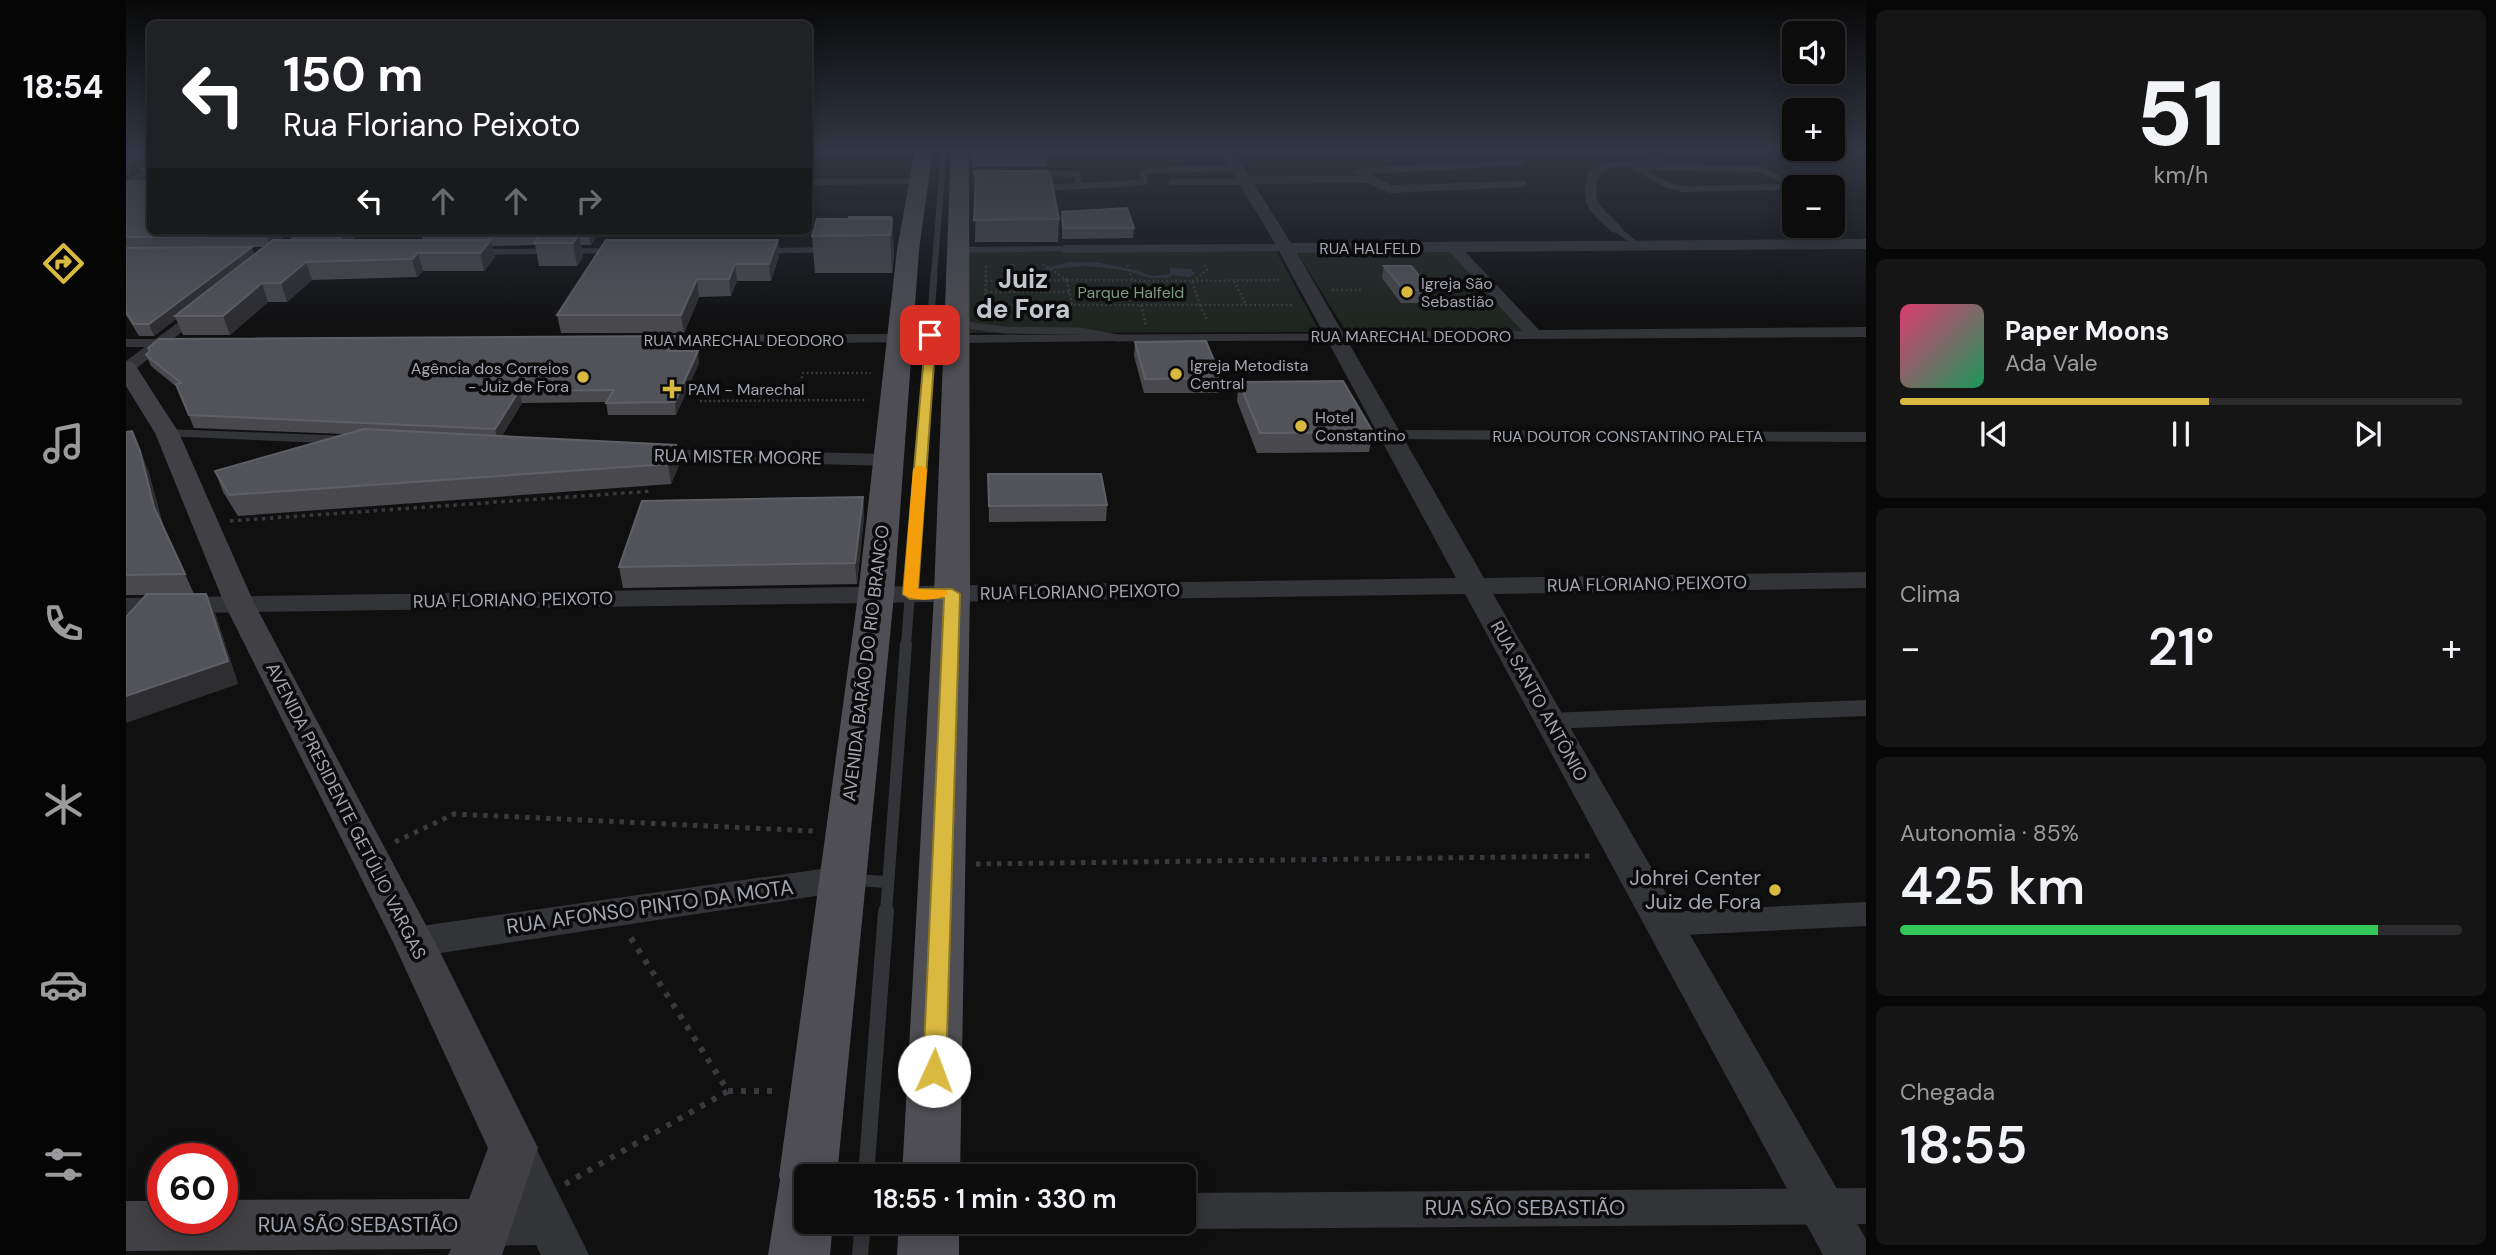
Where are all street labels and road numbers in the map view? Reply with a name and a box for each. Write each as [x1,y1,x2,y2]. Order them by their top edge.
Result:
street label: RUA HALFELD [1319,238,1421,259]
street label: RUA MARECHAL DEODORO [1311,326,1511,347]
street label: RUA MARECHAL DEODORO [644,330,844,351]
street label: RUA DOUTOR CONSTANTINO PALETA [1493,426,1764,447]
street label: RUA MISTER MOORE [654,444,822,470]
street label: AVENIDA BARÃO DO RIO BRANCO [837,523,895,802]
street label: RUA FLORIANO PEIXOTO [1547,570,1747,598]
street label: RUA FLORIANO PEIXOTO [980,578,1180,606]
street label: RUA FLORIANO PEIXOTO [413,586,613,614]
street label: RUA SANTO ANTÔNIO [1485,616,1593,786]
street label: AVENIDA PRESIDENTE GETÚLIO VARGAS [260,658,432,964]
street label: RUA AFONSO PINTO DA MOTA [505,873,795,941]
street label: RUA SÃO SEBASTIÃO [1425,1194,1625,1222]
street label: RUA SÃO SEBASTIÃO [258,1211,458,1239]

